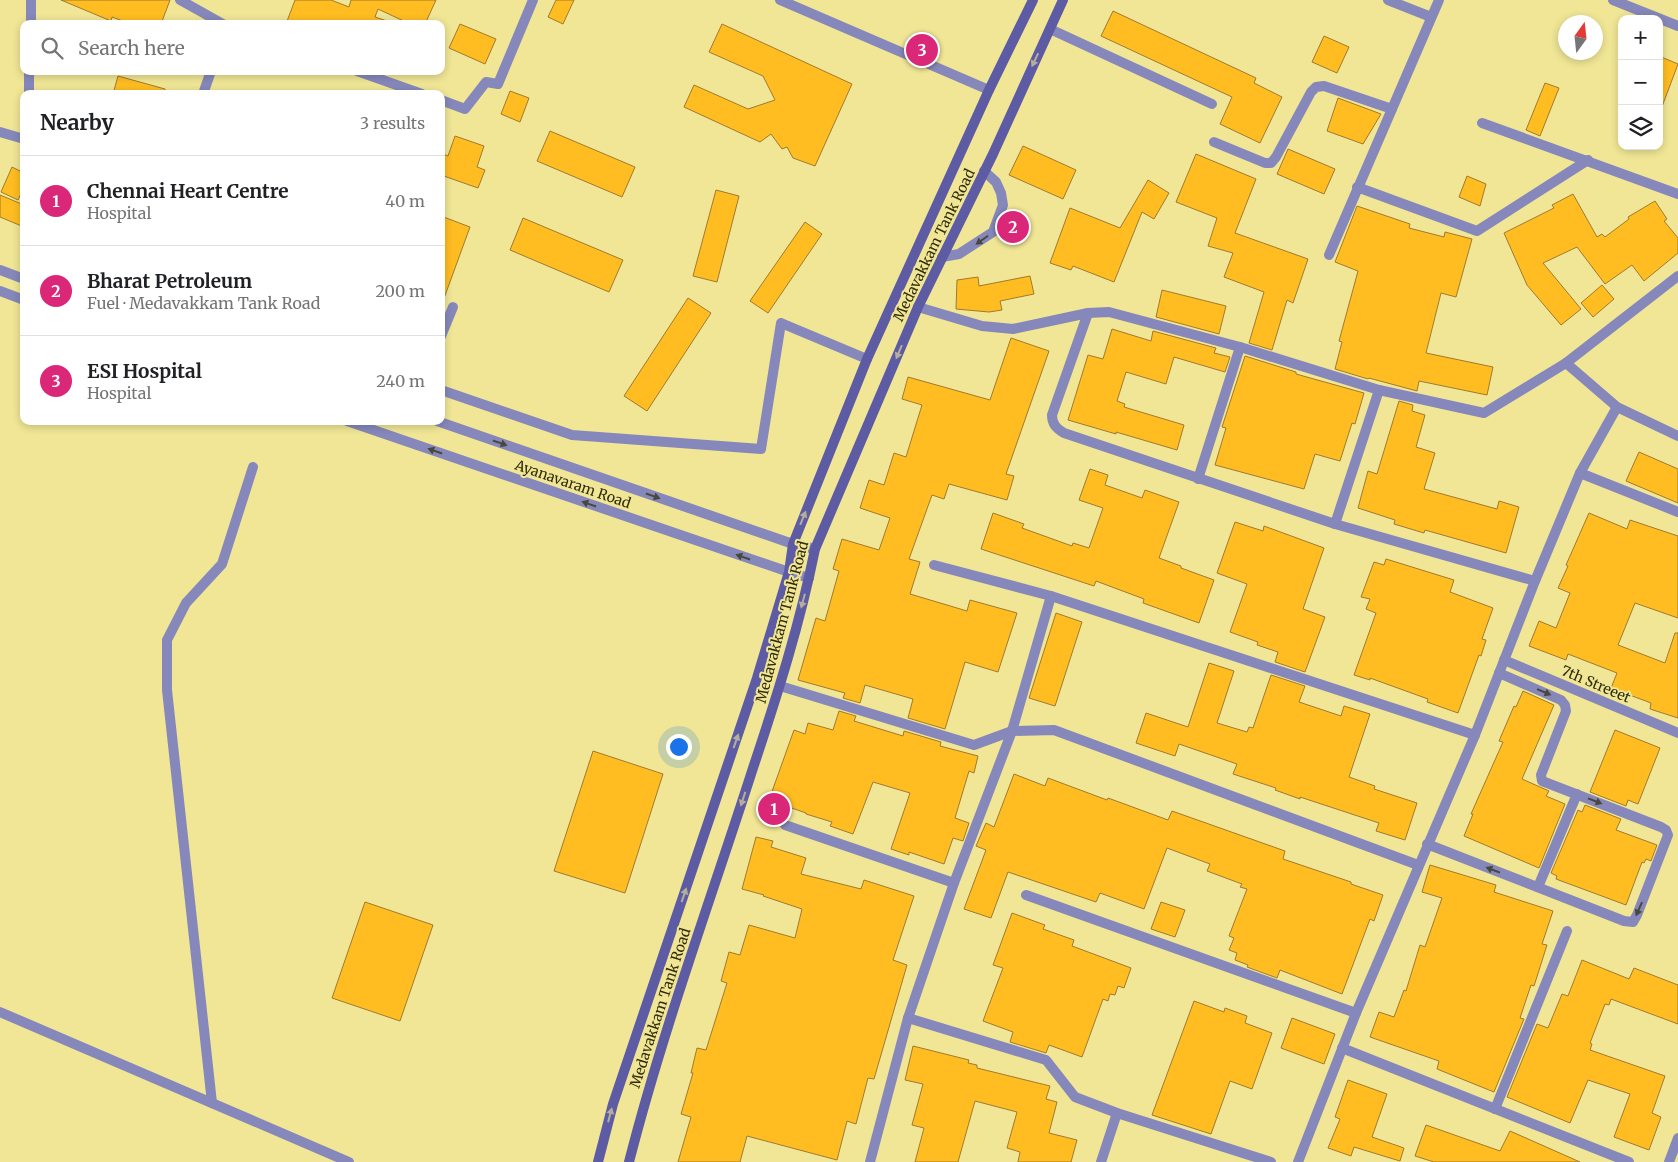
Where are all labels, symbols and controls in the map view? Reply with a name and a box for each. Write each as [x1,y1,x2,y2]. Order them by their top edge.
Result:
north arrow [1558,15,1603,60]
map controls [1618,15,1663,150]
button: + [1618,15,1663,60]
search box [20,20,445,75]
pin: 3 [906,31,938,69]
icon: search [38,34,66,62]
text: Search here [78,36,185,60]
one-way arrow [1031,53,1039,67]
button: − [1618,60,1663,105]
button: layers [1618,105,1663,150]
text: Nearby [40,109,114,136]
text: 3 results [360,113,425,133]
street label: Medavakkam Tank Road [889,165,979,324]
text: Chennai Heart Centre [87,179,289,203]
text: 1 [52,191,60,211]
text: 40 m [385,191,425,211]
text: Hospital [87,203,151,223]
pin: 2 [997,208,1029,246]
one-way arrow [975,235,988,245]
text: Bharat Petroleum [87,269,252,293]
text: 2 [51,281,61,301]
text: 200 m [375,281,425,301]
text: Fuel · Medavakkam Tank Road [87,293,320,313]
one-way arrow [894,345,902,359]
text: ESI Hospital [87,359,202,383]
text: 3 [51,371,61,391]
text: 240 m [376,371,425,391]
text: Hospital [87,383,151,403]
one-way arrow [492,440,507,447]
one-way arrow [428,447,443,455]
street label: Ayanavaram Road [512,455,634,512]
one-way arrow [646,493,661,500]
one-way arrow [582,500,597,507]
one-way arrow [800,511,808,526]
street label: Medavakkam Tank Road [752,538,812,705]
one-way arrow [735,552,750,560]
one-way arrow [799,593,807,608]
street label: 7th Streeet [1559,661,1634,707]
one-way arrow [1537,689,1551,697]
one-way arrow [733,733,740,748]
your location [666,734,692,760]
pin: 1 [758,790,790,828]
one-way arrow [739,791,747,806]
one-way arrow [1588,797,1603,805]
one-way arrow [1485,866,1500,873]
one-way arrow [681,887,688,902]
one-way arrow [1634,902,1642,916]
street label: Medavakkam Tank Road [626,925,695,1090]
one-way arrow [607,1107,615,1122]

